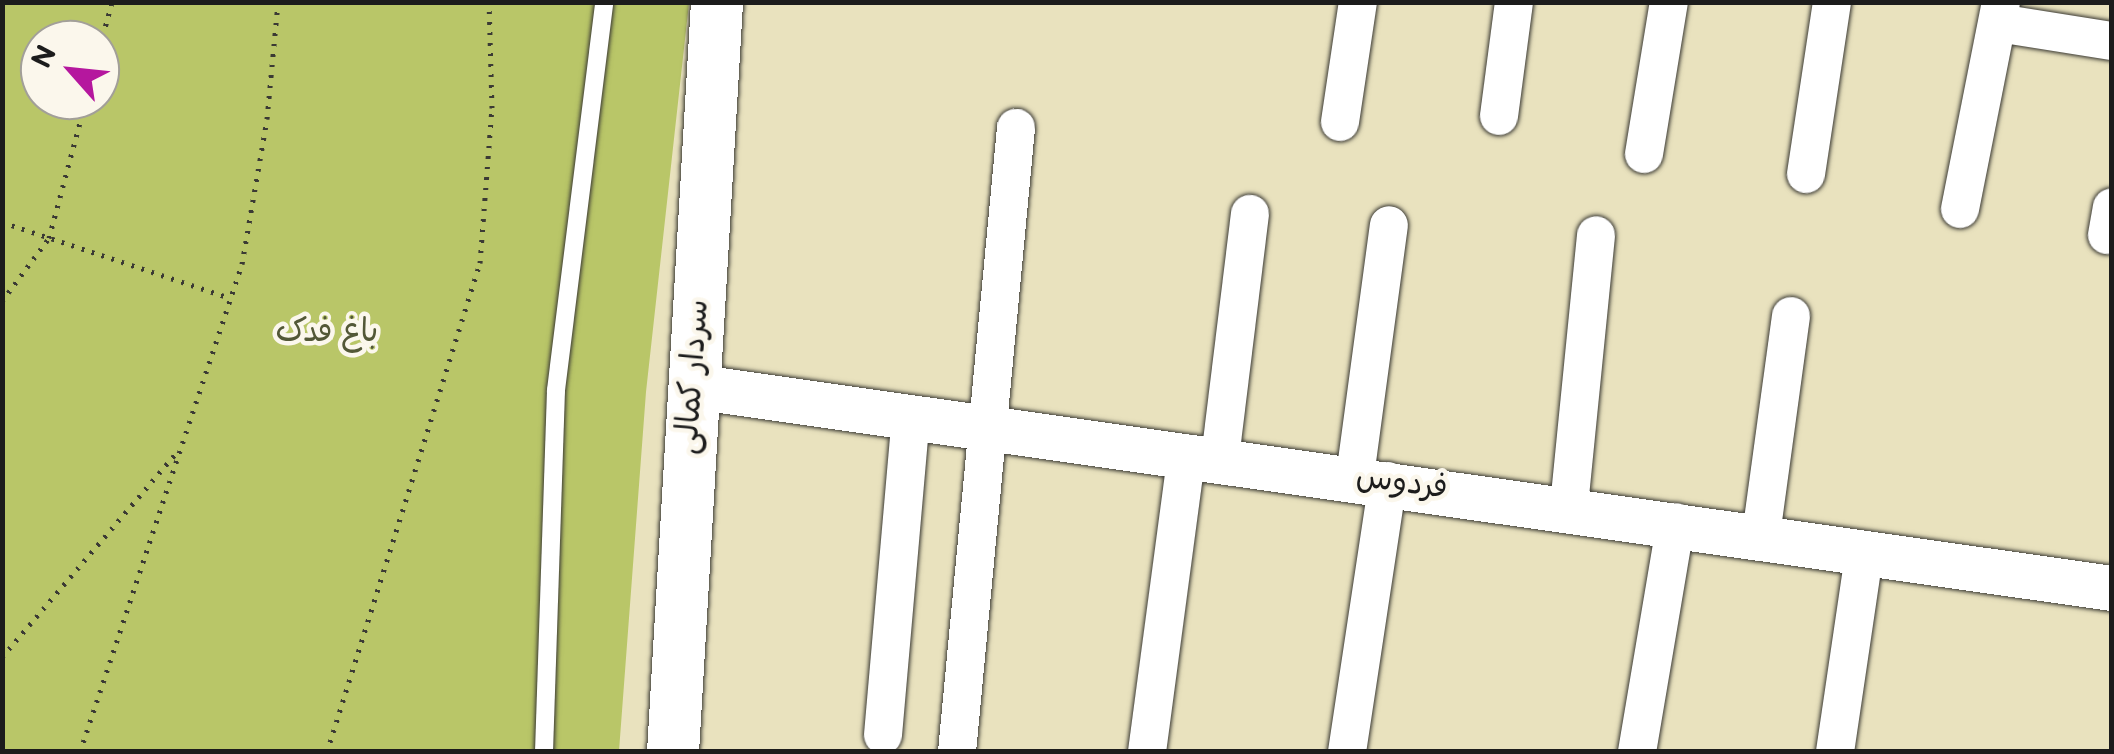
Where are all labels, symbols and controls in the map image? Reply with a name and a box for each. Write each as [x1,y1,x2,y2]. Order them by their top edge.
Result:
north arrow [20,20,120,120]
text: N [25,40,64,74]
street label: سردار کمالی [668,298,718,456]
park label: باغ فدک [276,313,378,351]
street label: فردوس [1354,458,1450,508]

